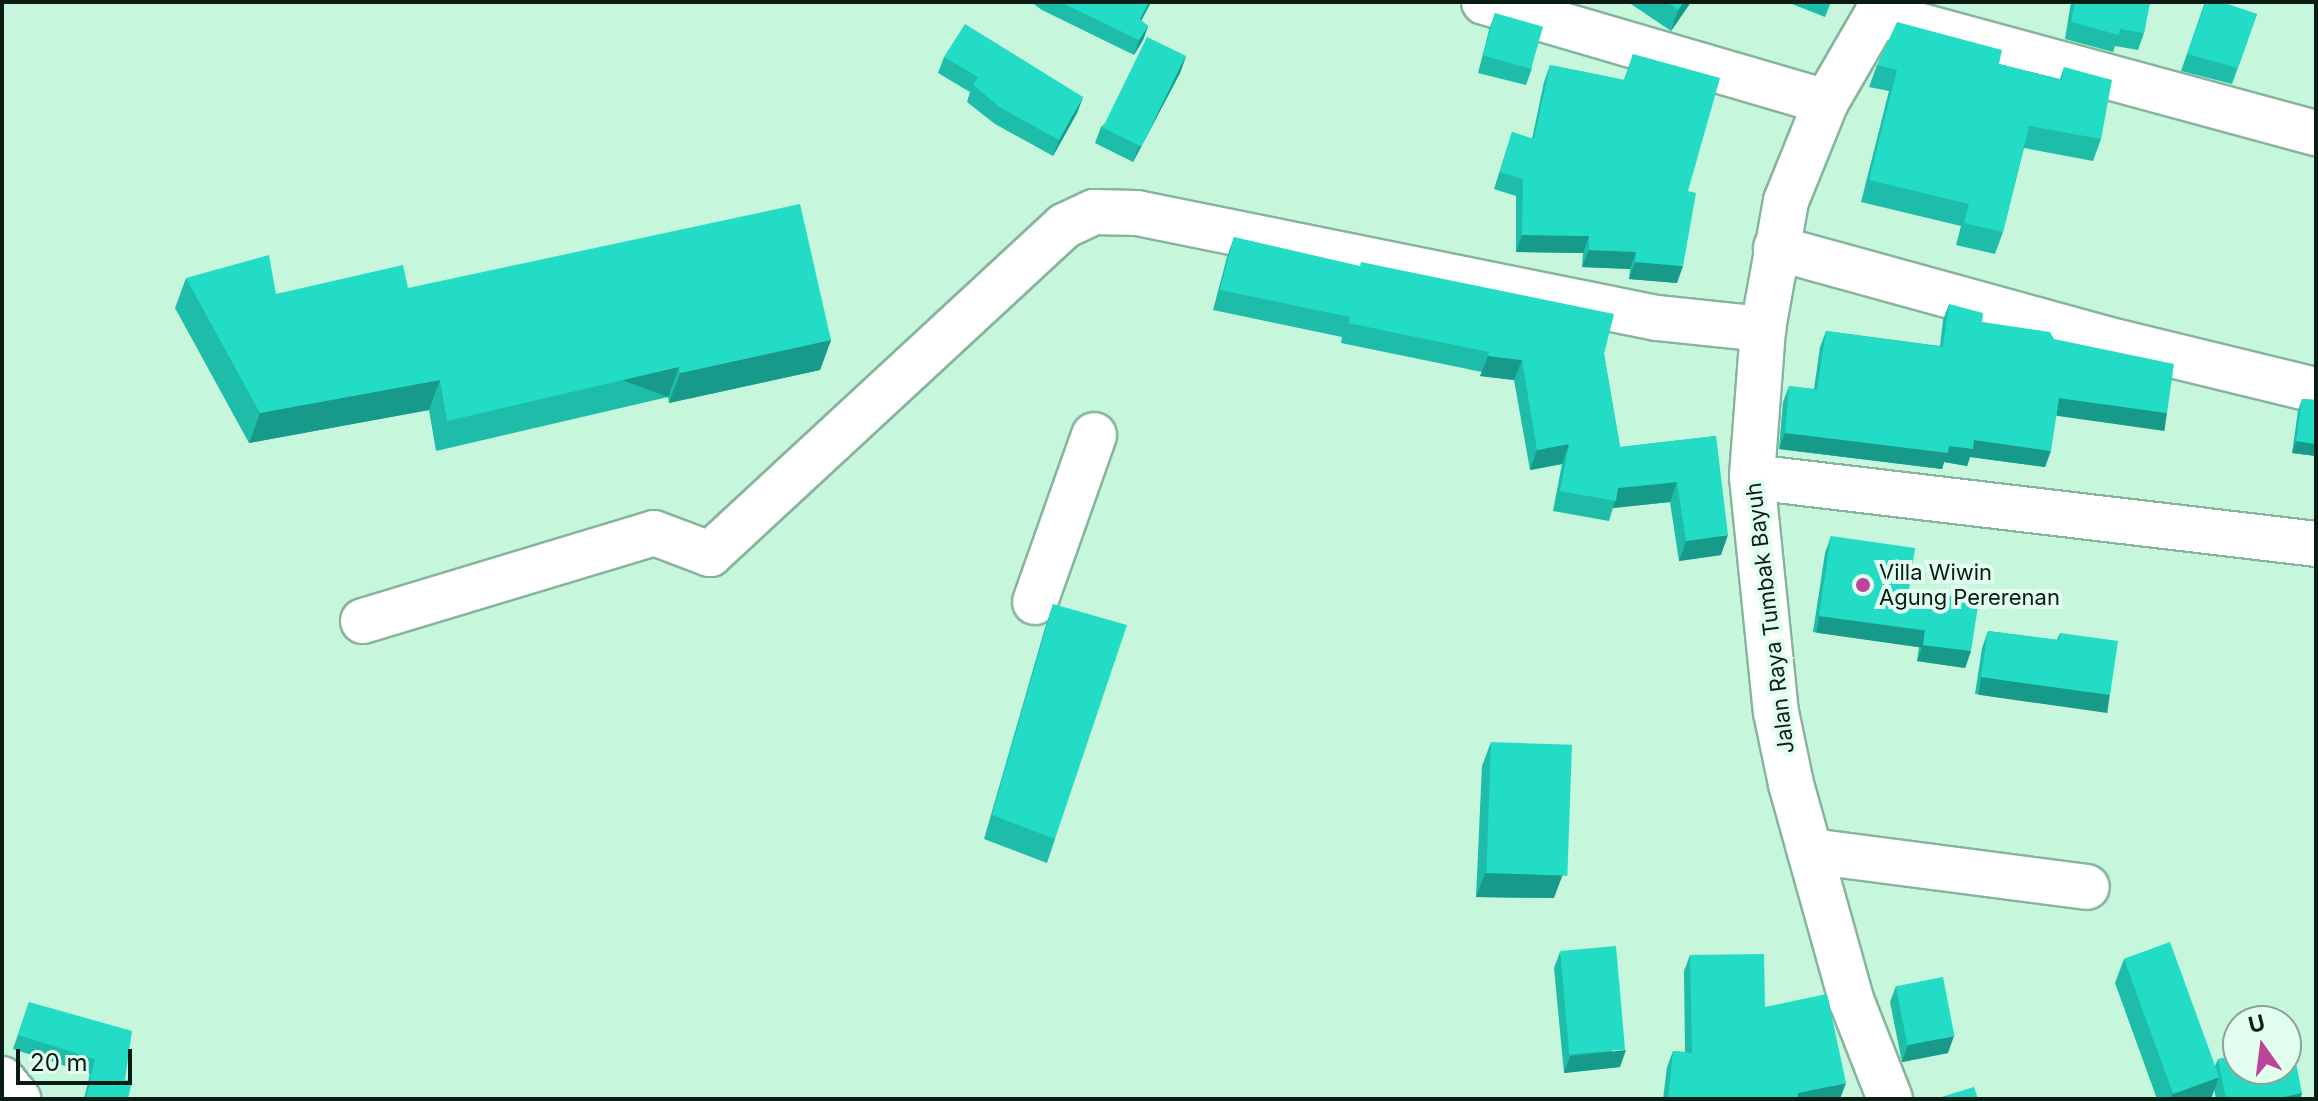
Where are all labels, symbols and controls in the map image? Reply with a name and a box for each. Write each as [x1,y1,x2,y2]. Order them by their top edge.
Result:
street label: Jalan Raya Tumbak Bayuh [1740,481,1800,755]
place label: Villa Wiwin Agung Pererenan [1879,559,2060,610]
marker: Villa Wiwin Agung Pererenan [1854,576,1872,594]
north arrow [2222,1005,2302,1085]
text: U [2246,1009,2268,1038]
scale bar [20,1033,136,1083]
text: 20 m [30,1048,88,1077]

